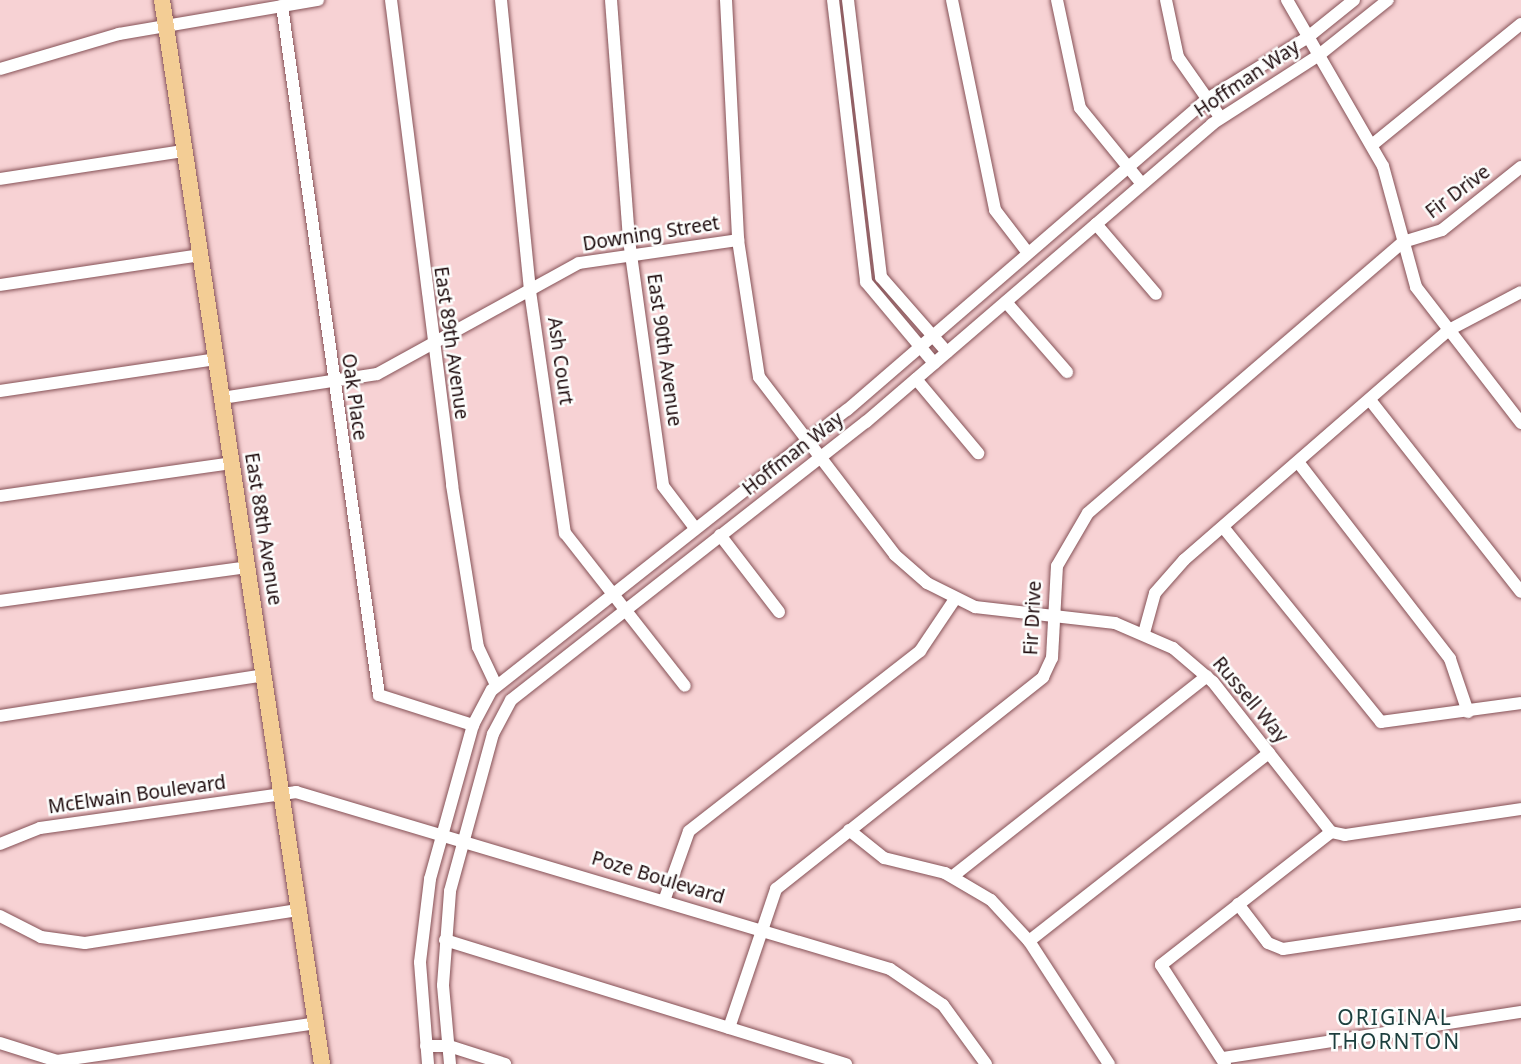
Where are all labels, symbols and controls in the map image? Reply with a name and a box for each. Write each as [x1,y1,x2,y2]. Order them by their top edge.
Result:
street label: Hoffman Way [1190,36,1304,122]
street label: Fir Drive [1421,160,1495,224]
street label: Downing Street [581,212,721,256]
street label: East 89th Avenue [429,265,473,421]
street label: East 90th Avenue [642,272,686,428]
street label: Ash Court [543,316,577,406]
street label: Oak Place [337,352,371,442]
street label: Hoffman Way [738,408,848,500]
street label: East 88th Avenue [240,451,286,607]
street label: Fir Drive [1020,580,1046,656]
street label: Russell Way [1208,653,1292,747]
street label: McElwain Boulevard [47,771,227,819]
street label: Poze Boulevard [589,847,727,909]
district label: ORIGINAL THORNTON [1330,1004,1460,1054]

